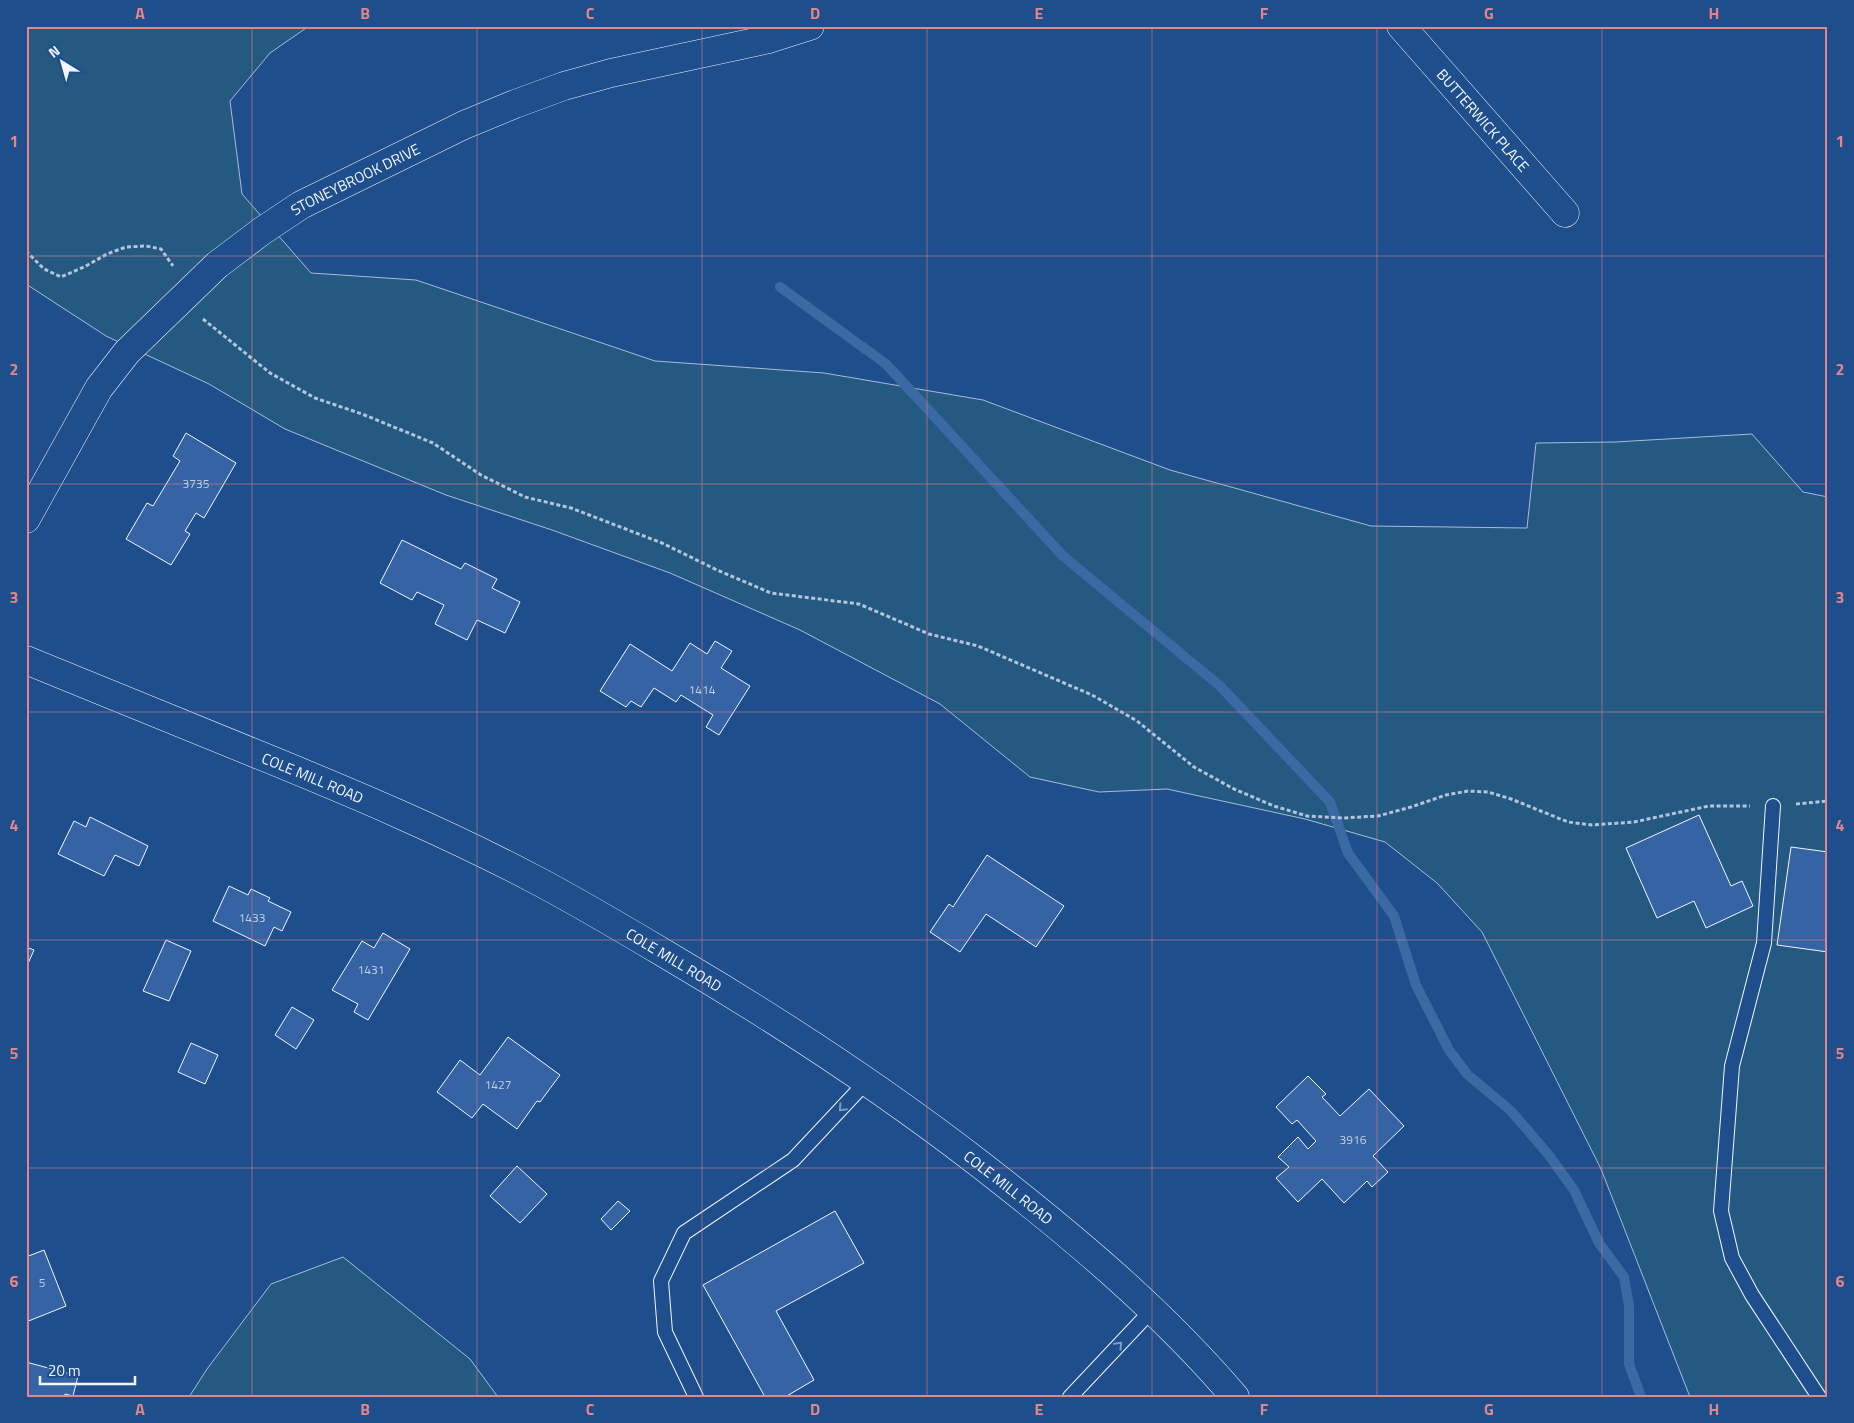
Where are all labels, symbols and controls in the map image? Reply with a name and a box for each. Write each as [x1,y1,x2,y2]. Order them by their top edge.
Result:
text: A [135,1,145,25]
text: B [360,1,370,25]
text: C [586,1,595,25]
text: D [810,1,820,25]
text: E [1035,1,1044,25]
text: F [1260,1,1269,25]
text: G [1484,1,1494,25]
text: H [1709,1,1719,25]
north arrow [38,38,88,88]
text: N [44,40,64,63]
street label: BUTTERWICK PLACE [1432,63,1535,177]
text: 1 [10,129,18,153]
text: 1 [1836,129,1844,153]
street label: STONEYBROOK DRIVE [285,137,424,221]
text: 2 [10,357,18,381]
text: 2 [1836,357,1844,381]
house number: 3735 [183,474,210,493]
text: 3 [10,585,18,609]
text: 3 [1836,585,1844,609]
house number: 1414 [689,680,716,699]
street label: COLE MILL ROAD [259,746,367,809]
text: 4 [10,813,19,837]
text: 4 [1836,813,1845,837]
house number: 1433 [239,908,265,927]
street label: COLE MILL ROAD [622,922,727,997]
house number: 1431 [358,960,384,979]
text: 5 [10,1041,19,1065]
text: 5 [1836,1041,1845,1065]
house number: 1427 [485,1075,511,1094]
one-way arrow [839,1102,848,1111]
house number: 3916 [1340,1130,1367,1149]
street label: COLE MILL ROAD [959,1144,1058,1230]
text: 6 [10,1269,19,1293]
text: 6 [1836,1269,1845,1293]
house number: 5 [39,1273,46,1292]
one-way arrow [1113,1342,1122,1351]
scale bar [40,1353,135,1385]
text: 20 m [48,1359,81,1382]
text: A [135,1397,145,1421]
text: B [360,1397,370,1421]
text: C [586,1397,595,1421]
text: D [810,1397,820,1421]
text: E [1035,1397,1044,1421]
text: F [1260,1397,1269,1421]
text: G [1484,1397,1494,1421]
text: H [1709,1397,1719,1421]

